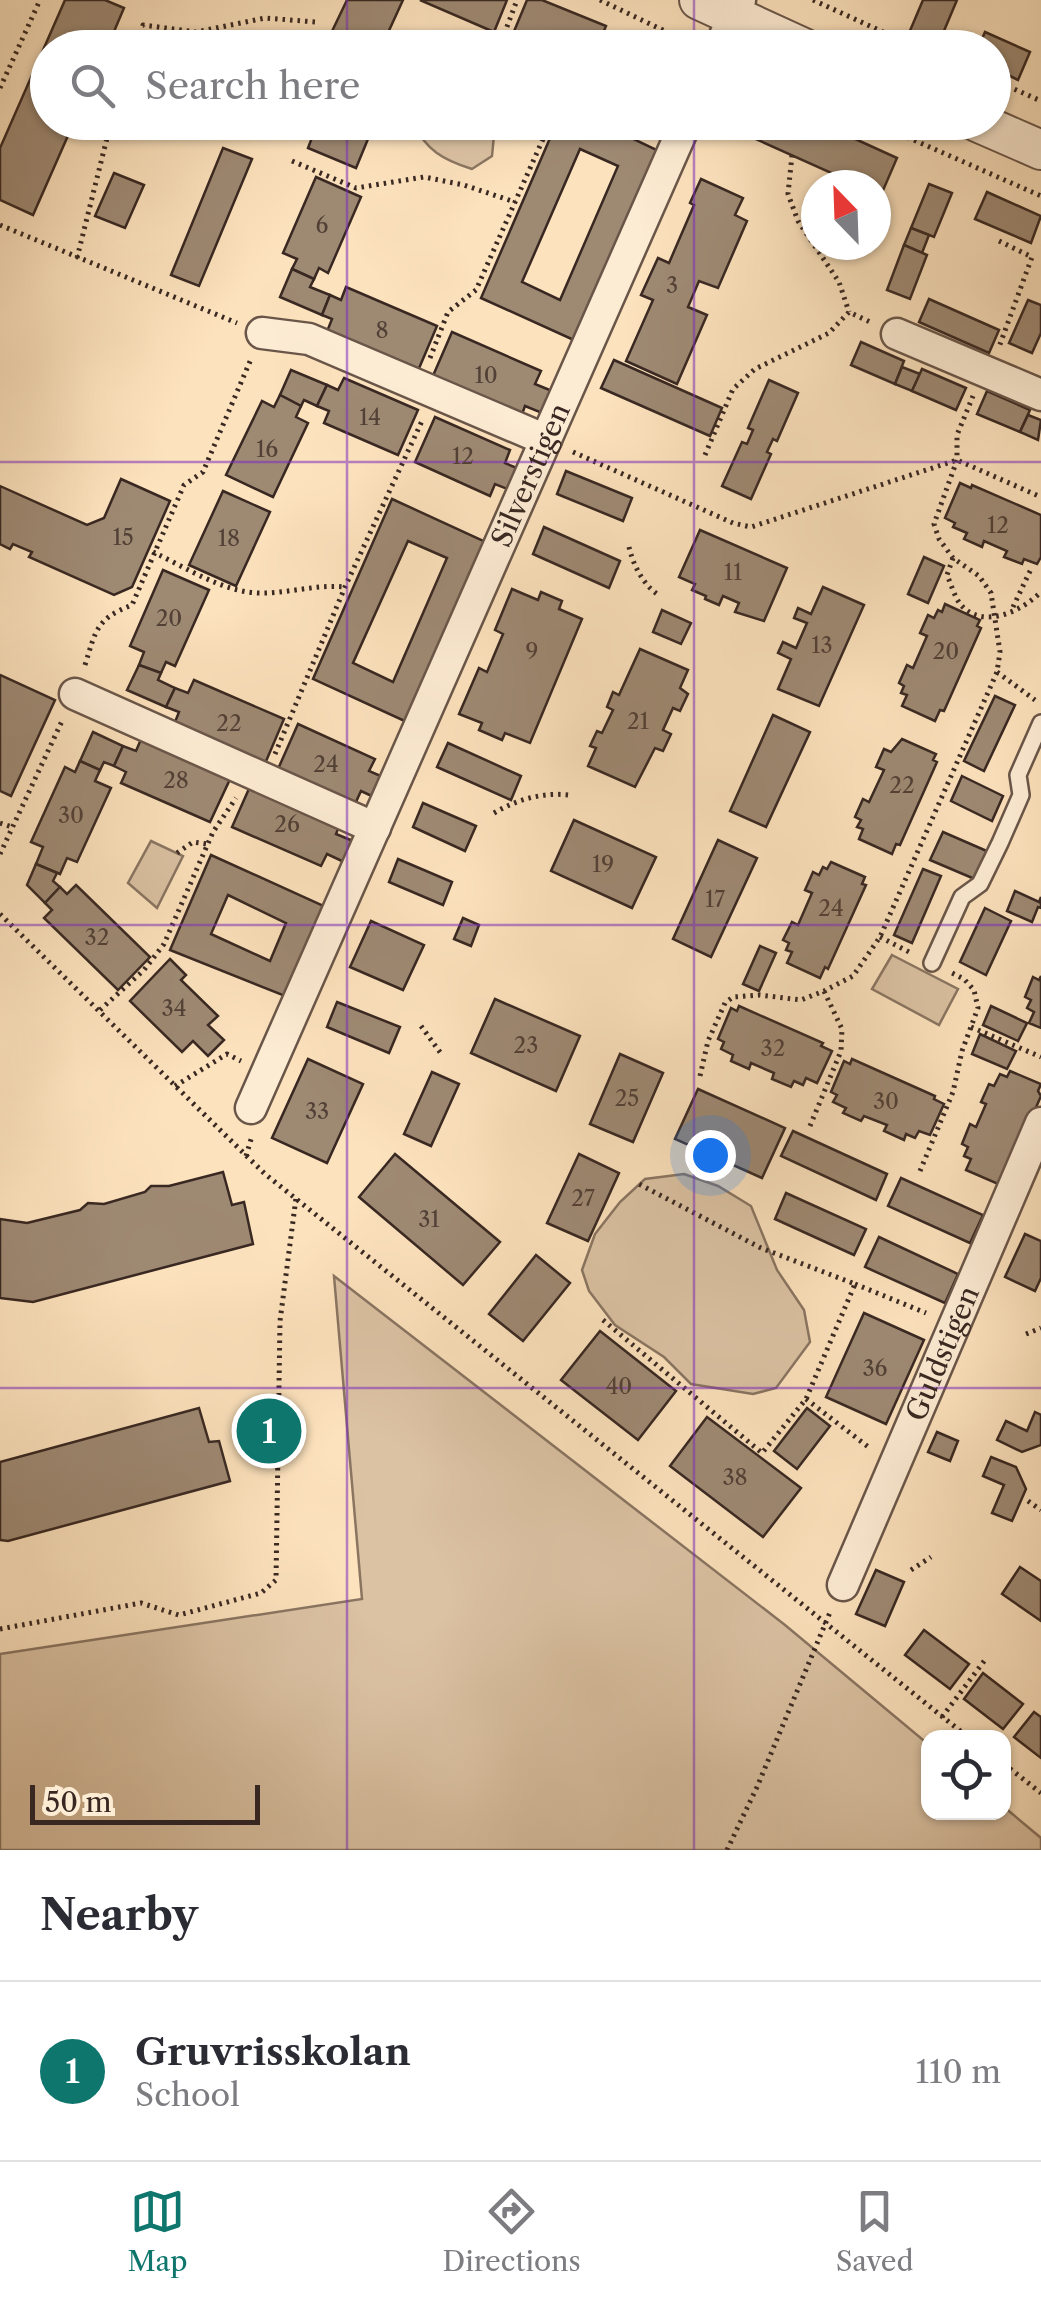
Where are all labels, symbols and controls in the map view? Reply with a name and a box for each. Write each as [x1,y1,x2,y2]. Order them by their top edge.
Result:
search box [30,30,1011,140]
icon: search [65,58,120,113]
text: Search here [145,62,360,109]
north arrow [801,170,891,260]
house number: 6 [316,212,329,239]
house number: 3 [666,272,678,299]
house number: 8 [375,317,389,344]
house number: 10 [474,362,498,389]
street label: Silverstigen [484,398,577,552]
house number: 14 [359,404,381,431]
house number: 16 [256,436,278,463]
house number: 12 [452,443,474,470]
house number: 12 [987,512,1009,539]
house number: 15 [112,524,134,551]
house number: 18 [218,525,240,552]
house number: 11 [724,559,742,586]
house number: 20 [156,605,182,632]
house number: 13 [811,632,833,659]
house number: 9 [526,638,538,665]
house number: 20 [933,638,959,665]
house number: 21 [627,708,649,735]
house number: 22 [216,710,242,737]
house number: 24 [313,751,339,778]
house number: 28 [163,767,189,794]
house number: 22 [889,772,915,799]
house number: 30 [58,802,84,829]
house number: 26 [274,811,300,838]
house number: 19 [592,851,614,878]
house number: 17 [705,886,725,913]
house number: 24 [818,895,844,922]
house number: 32 [85,924,109,951]
house number: 34 [162,995,186,1022]
house number: 23 [514,1032,538,1059]
house number: 32 [761,1035,785,1062]
house number: 25 [615,1085,639,1112]
house number: 30 [873,1088,899,1115]
house number: 33 [305,1098,329,1125]
your location [685,1130,736,1181]
house number: 27 [571,1185,595,1212]
house number: 31 [418,1206,440,1233]
street label: Guldstigen [898,1281,986,1426]
house number: 36 [863,1355,888,1382]
house number: 40 [606,1373,632,1400]
pin: 1 [236,1394,302,1468]
house number: 38 [722,1464,748,1491]
map controls [921,1730,1011,1820]
button: locate [921,1730,1011,1820]
scale bar [30,1780,260,1824]
text: 50 m [45,1785,112,1819]
text: Nearby [40,1889,198,1941]
text: Gruvrisskolan [135,2028,411,2075]
text: 1 [65,2052,80,2091]
text: 110 m [915,2052,1001,2091]
text: School [135,2075,240,2114]
tab: Map [127,2184,188,2278]
tab: Directions [442,2184,581,2278]
tab: Saved [836,2184,914,2278]

